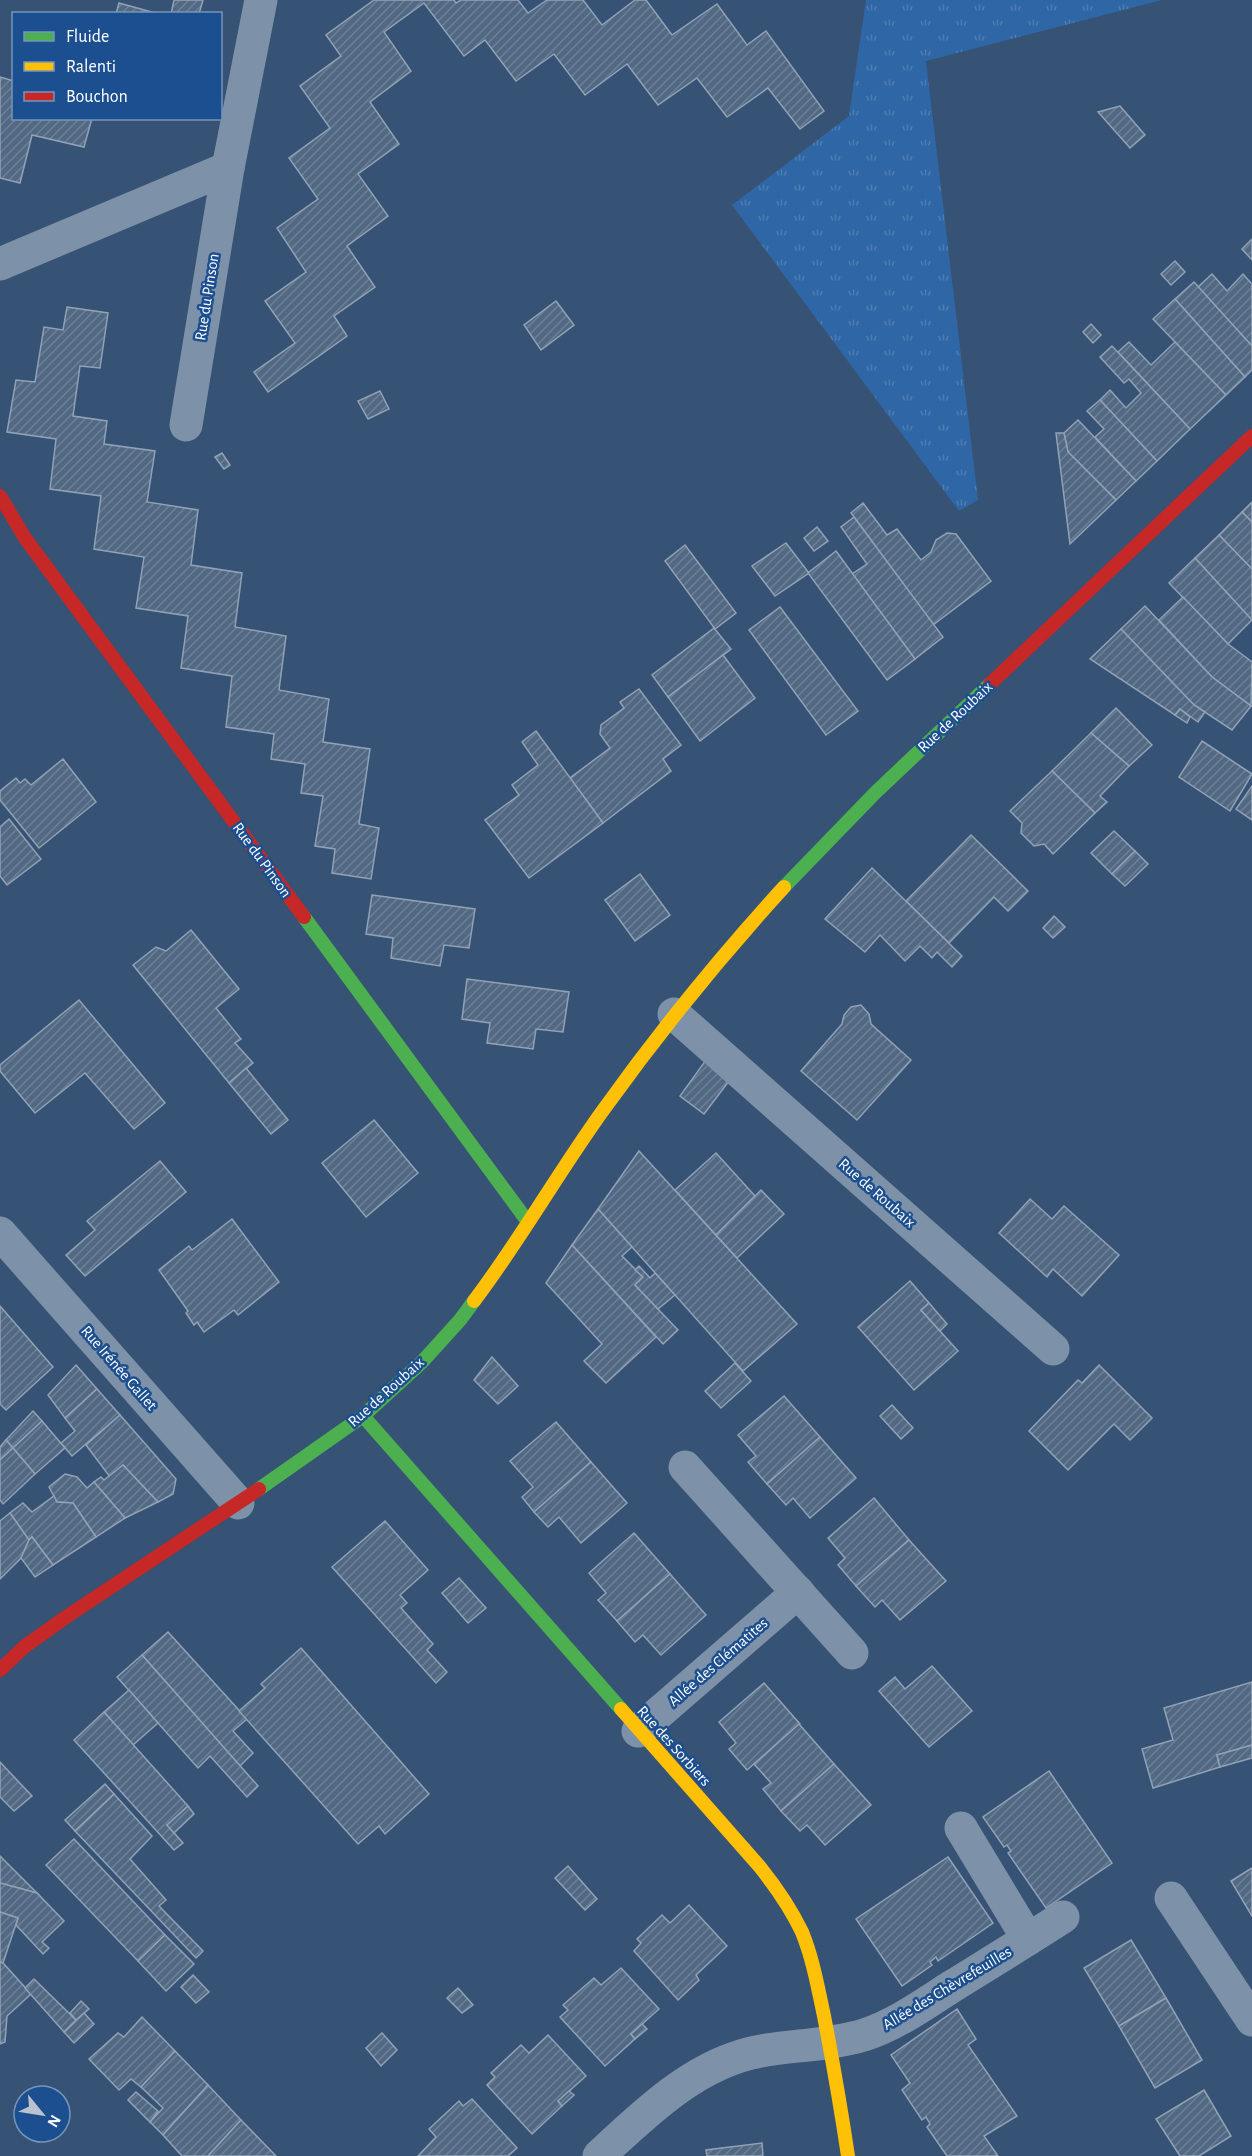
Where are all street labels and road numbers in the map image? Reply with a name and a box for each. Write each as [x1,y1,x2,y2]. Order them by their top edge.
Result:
street label: Rue du Pinson [192,252,222,342]
street label: Rue de Roubaix [915,678,996,756]
street label: Rue du Pinson [230,820,294,900]
street label: Rue de Roubaix [836,1156,918,1230]
street label: Rue Irénée Gallet [78,1323,160,1413]
street label: Rue de Roubaix [345,1354,427,1430]
street label: Allée des Clématites [665,1615,771,1709]
street label: Rue des Sorbiers [634,1703,714,1789]
street label: Allée des Chèvrefeuilles [880,1943,1014,2033]

